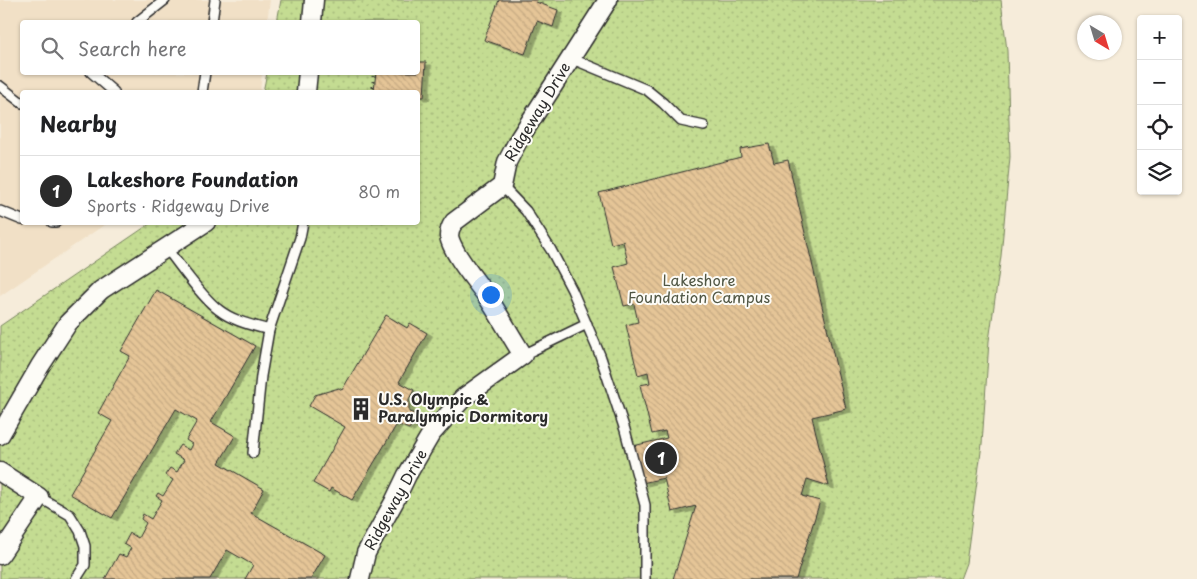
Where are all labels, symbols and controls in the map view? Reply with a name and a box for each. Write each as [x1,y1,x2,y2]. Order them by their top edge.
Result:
north arrow [1077,15,1122,60]
map controls [1137,15,1182,195]
button: + [1137,15,1182,60]
search box [20,20,420,75]
icon: search [38,34,66,62]
text: Search here [78,34,187,62]
street label: Ridgeway Drive [498,57,576,165]
button: − [1137,60,1182,105]
button: locate [1137,105,1182,150]
text: Nearby [40,107,117,139]
button: layers [1137,150,1182,195]
text: Lakeshore Foundation [87,165,298,193]
text: 1 [52,179,60,203]
text: 80 m [358,179,400,203]
text: Sports · Ridgeway Drive [87,193,270,217]
park label: Lakeshore Foundation Campus [628,268,770,308]
your location [478,282,504,308]
place label: U.S. Olympic & Paralympic Dormitory [378,387,548,427]
building icon: U.S. Olympic & Paralympic Dormitory [348,396,374,422]
pin: 1 [645,439,677,477]
street label: Ridgeway Drive [357,445,432,554]

